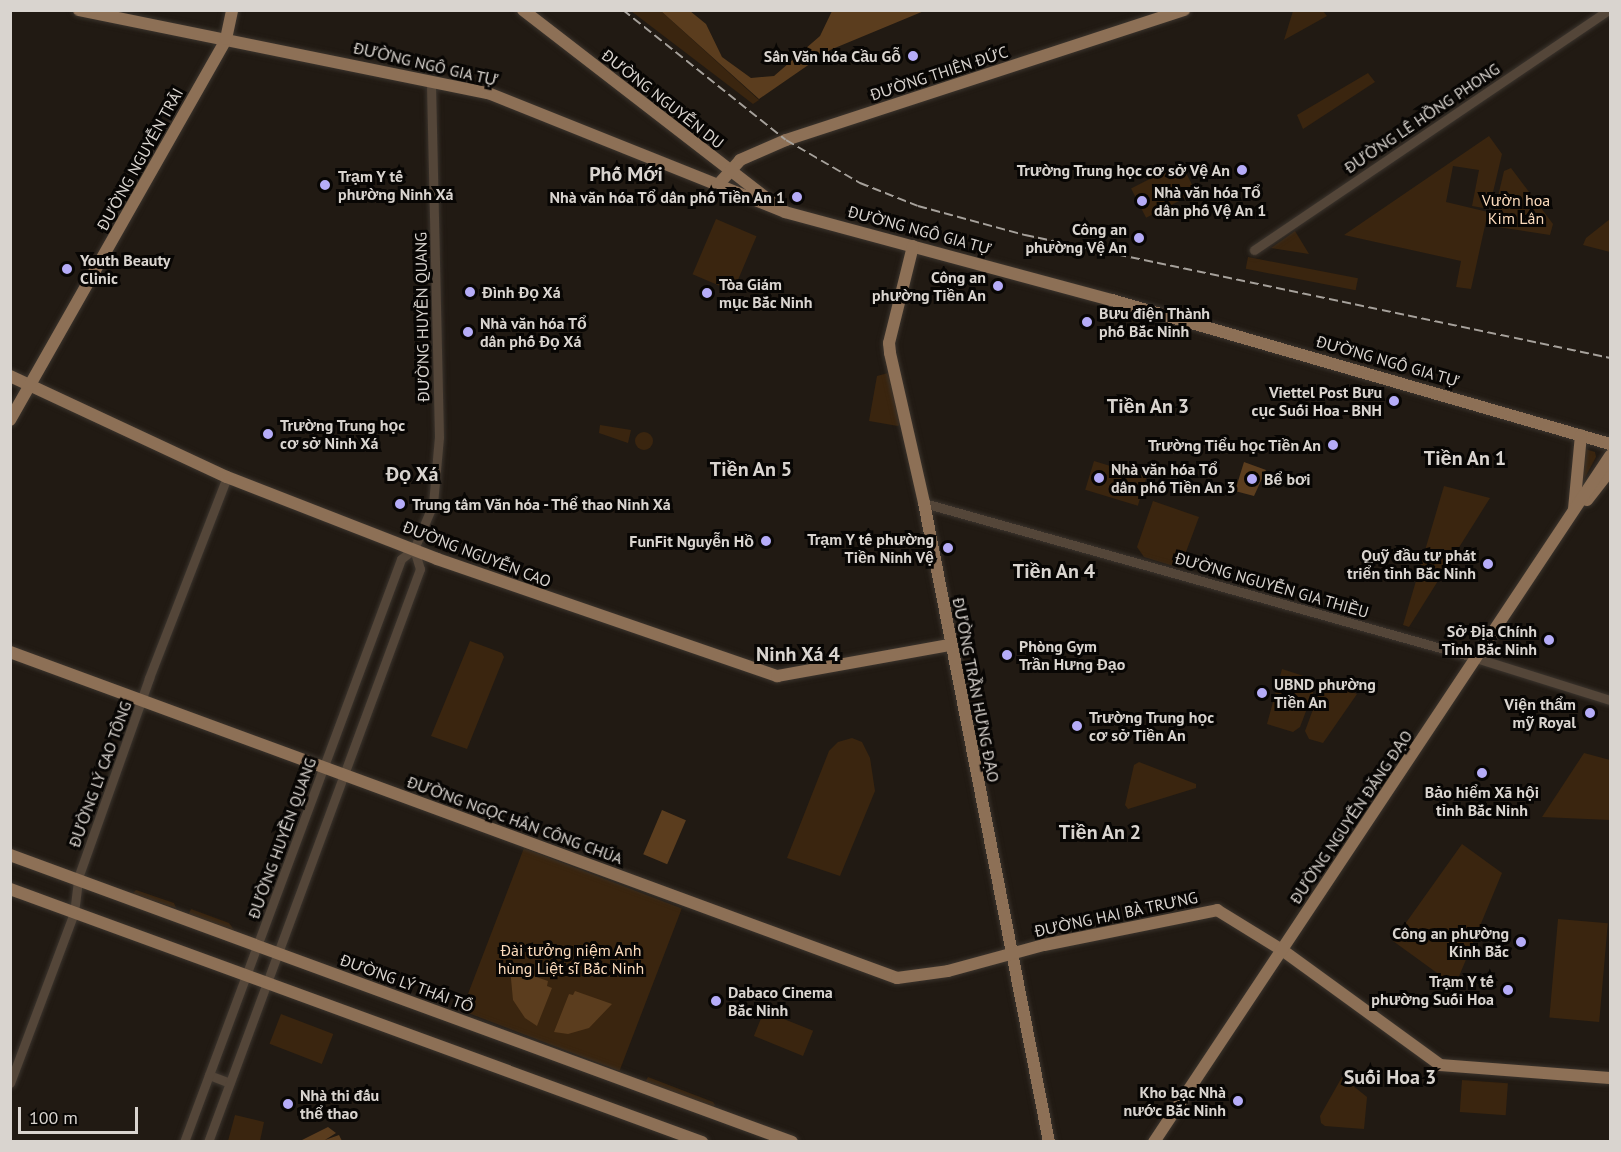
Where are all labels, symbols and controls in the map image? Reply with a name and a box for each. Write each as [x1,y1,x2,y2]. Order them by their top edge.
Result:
street label: ĐƯỜNG NGÔ GIA TỰ [354,39,498,89]
street label: ĐƯỜNG THIÊN ĐỨC [870,42,1008,104]
place label: Sân Văn hóa Cầu Gỗ [762,46,901,66]
street label: ĐƯỜNG NGUYỄN DU [600,47,726,151]
marker: Sân Văn hóa Cầu Gỗ [906,49,920,63]
street label: ĐƯỜNG LÊ HỒNG PHONG [1343,60,1501,176]
street label: ĐƯỜNG NGUYỄN TRÃI [94,86,186,232]
place label: Trường Trung học cơ sở Vệ An [1020,160,1230,180]
district label: Phố Mới [590,162,662,186]
marker: Trường Trung học cơ sở Vệ An [1235,163,1249,177]
place label: Trạm Y tế phường Ninh Xá [338,166,451,204]
marker: Trạm Y tế phường Ninh Xá [316,176,334,194]
place label: Nhà văn hóa Tổ dân phố Vệ An 1 [1154,182,1268,220]
place label: Nhà văn hóa Tổ dân phố Tiền An 1 [547,187,785,207]
marker: Nhà văn hóa Tổ dân phố Tiền An 1 [790,190,804,204]
park label: Vườn hoa Kim Lân [1483,190,1549,228]
marker: Nhà văn hóa Tổ dân phố Vệ An 1 [1135,194,1149,208]
street label: ĐƯỜNG NGÔ GIA TỰ [848,202,992,258]
place label: Công an phường Vệ An [1027,219,1127,257]
marker: Công an phường Vệ An [1132,231,1146,245]
street label: ĐƯỜNG HUYỀN QUANG [411,234,433,400]
place label: Youth Beauty Clinic [80,250,170,288]
marker: Youth Beauty Clinic [58,260,76,278]
place label: Công an phường Tiền An [873,267,986,305]
place label: Tòa Giám mục Bắc Ninh [719,274,814,312]
marker: Công an phường Tiền An [991,279,1005,293]
place label: Đình Đọ Xá [482,282,561,302]
marker: Đình Đọ Xá [463,285,477,299]
marker: Tòa Giám mục Bắc Ninh [700,286,714,300]
place label: Bưu điện Thành phố Bắc Ninh [1099,303,1210,341]
place label: Nhà văn hóa Tổ dân phố Đọ Xá [480,313,588,351]
marker: Bưu điện Thành phố Bắc Ninh [1080,315,1094,329]
marker: Nhà văn hóa Tổ dân phố Đọ Xá [461,325,475,339]
street label: ĐƯỜNG NGÔ GIA TỰ [1316,332,1460,390]
place label: Viettel Post Bưu cục Suối Hoa - BNH [1249,382,1382,420]
district label: Tiền An 3 [1106,394,1190,418]
marker: Viettel Post Bưu cục Suối Hoa - BNH [1387,394,1401,408]
place label: Trường Trung học cơ sở Ninh Xá [280,415,403,453]
marker: Trường Trung học cơ sở Ninh Xá [261,427,275,441]
place label: Trường Tiểu học Tiền An [1148,435,1321,455]
marker: Trường Tiểu học Tiền An [1326,438,1340,452]
district label: Tiền An 1 [1423,446,1507,470]
district label: Tiền An 5 [709,457,793,481]
place label: Nhà văn hóa Tổ dân phố Tiền An 3 [1111,459,1237,497]
district label: Đọ Xá [385,462,439,486]
place label: Bể bơi [1264,469,1310,489]
marker: Nhà văn hóa Tổ dân phố Tiền An 3 [1092,471,1106,485]
marker: Bể bơi [1245,472,1259,486]
place label: Trung tâm Văn hóa - Thể thao Ninh Xá [412,494,675,514]
marker: Trung tâm Văn hóa - Thể thao Ninh Xá [393,497,407,511]
street label: ĐƯỜNG NGUYỄN CAO [403,518,551,590]
place label: Trạm Y tế phường Tiền Ninh Vệ [809,529,934,567]
place label: FunFit Nguyễn Hồ [629,531,754,551]
marker: FunFit Nguyễn Hồ [759,534,773,548]
marker: Trạm Y tế phường Tiền Ninh Vệ [939,539,957,557]
place label: Quỹ đầu tư phát triển tỉnh Bắc Ninh [1346,545,1476,583]
street label: ĐƯỜNG NGUYỄN GIA THIỀU [1175,549,1369,621]
marker: Quỹ đầu tư phát triển tỉnh Bắc Ninh [1481,557,1495,571]
district label: Tiền An 4 [1012,559,1096,583]
street label: ĐƯỜNG TRẦN HƯNG ĐẠO [949,599,1003,781]
place label: Sở Địa Chính Tỉnh Bắc Ninh [1441,621,1537,659]
marker: Sở Địa Chính Tỉnh Bắc Ninh [1542,633,1556,647]
place label: Phòng Gym Trần Hưng Đạo [1019,636,1125,674]
district label: Ninh Xá 4 [756,642,840,666]
marker: Phòng Gym Trần Hưng Đạo [1000,648,1014,662]
place label: UBND phường Tiền An [1274,674,1373,712]
marker: UBND phường Tiền An [1255,686,1269,700]
place label: Viện thẩm mỹ Royal [1503,694,1576,732]
street label: ĐƯỜNG LÝ CAO TÔNG [65,700,135,848]
marker: Viện thẩm mỹ Royal [1581,704,1599,722]
place label: Trường Trung học cơ sở Tiền An [1089,707,1212,745]
marker: Trường Trung học cơ sở Tiền An [1070,719,1084,733]
street label: ĐƯỜNG NGUYỄN ĐĂNG ĐẠO [1287,729,1415,905]
street label: ĐƯỜNG HUYỀN QUANG [245,757,319,919]
marker: Bảo hiểm Xã hội tỉnh Bắc Ninh [1475,766,1489,780]
street label: ĐƯỜNG NGỌC HÂN CÔNG CHÚA [406,773,624,867]
place label: Bảo hiểm Xã hội tỉnh Bắc Ninh [1424,782,1540,820]
district label: Tiền An 2 [1058,820,1142,844]
street label: ĐƯỜNG HAI BÀ TRƯNG [1035,888,1197,940]
place label: Công an phường Kinh Bắc [1395,923,1509,961]
marker: Công an phường Kinh Bắc [1514,935,1528,949]
park label: Đài tưởng niệm Anh hùng Liệt sĩ Bắc Ninh [498,940,644,978]
street label: ĐƯỜNG LÝ THÁI TỔ [339,950,475,1016]
place label: Trạm Y tế phường Suối Hoa [1374,971,1494,1009]
marker: Trạm Y tế phường Suối Hoa [1499,981,1517,999]
place label: Dabaco Cinema Bắc Ninh [728,982,833,1020]
marker: Dabaco Cinema Bắc Ninh [709,994,723,1008]
district label: Suối Hoa 3 [1344,1065,1436,1089]
place label: Kho bạc Nhà nước Bắc Ninh [1125,1082,1226,1120]
place label: Nhà thi đấu thể thao [300,1085,379,1123]
marker: Kho bạc Nhà nước Bắc Ninh [1231,1094,1245,1108]
scale bar [21,1095,141,1133]
marker: Nhà thi đấu thể thao [281,1097,295,1111]
text: 100 m [29,1106,78,1129]

